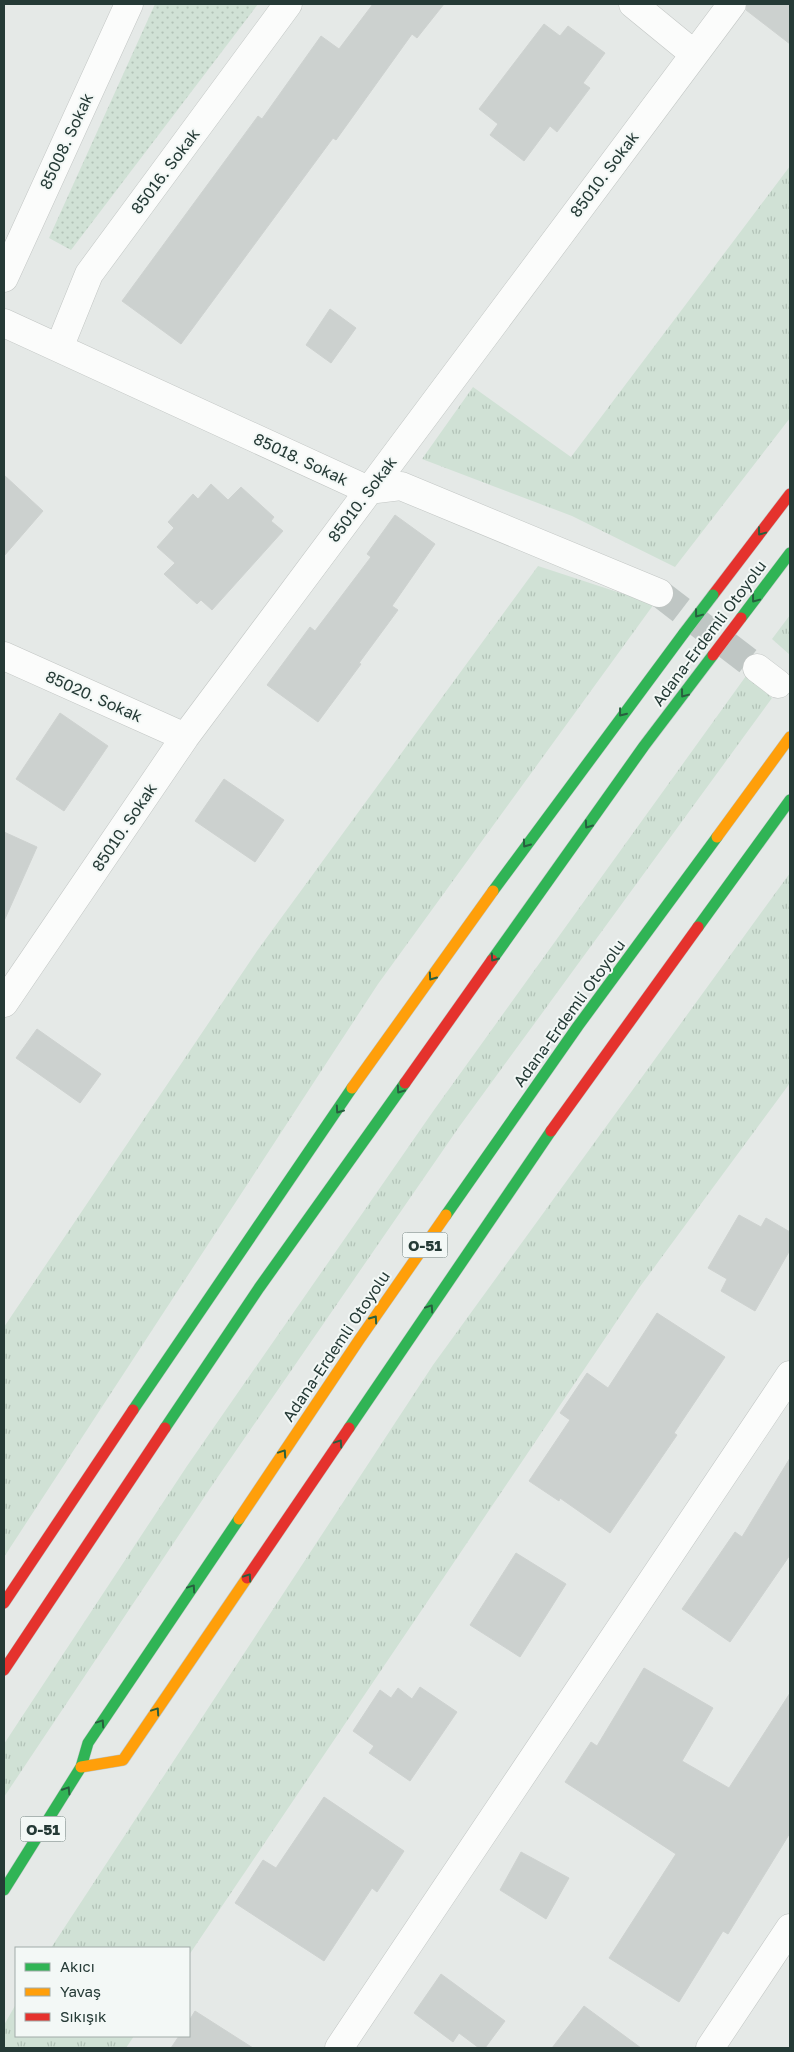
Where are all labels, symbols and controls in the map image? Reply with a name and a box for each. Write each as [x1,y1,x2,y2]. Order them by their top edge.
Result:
street label: 85008. Sokak [35,90,97,192]
street label: 85016. Sokak [126,124,204,218]
street label: 85010. Sokak [565,127,643,221]
street label: 85018. Sokak [251,428,351,490]
street label: 85010. Sokak [323,452,401,546]
one-way arrow [758,526,766,535]
street label: Adana-Erdemli Otoyolu [648,556,770,710]
one-way arrow [752,593,761,603]
one-way arrow [696,608,704,617]
street label: 85020. Sokak [43,666,145,726]
one-way arrow [681,688,689,697]
one-way arrow [620,707,628,716]
street label: 85010. Sokak [87,779,161,875]
one-way arrow [585,819,594,829]
one-way arrow [523,838,532,848]
street label: Adana-Erdemli Otoyolu [509,935,629,1091]
one-way arrow [491,952,500,962]
one-way arrow [429,971,438,981]
one-way arrow [397,1084,406,1094]
one-way arrow [336,1104,345,1113]
road number: O-51 [402,1232,448,1258]
street label: Adana-Erdemli Otoyolu [278,1267,394,1425]
one-way arrow [424,1305,434,1314]
one-way arrow [368,1315,377,1325]
one-way arrow [333,1439,342,1448]
one-way arrow [276,1450,286,1459]
one-way arrow [242,1573,251,1583]
one-way arrow [186,1584,195,1594]
one-way arrow [150,1708,159,1717]
one-way arrow [95,1719,104,1729]
one-way arrow [60,1786,70,1795]
road number: O-51 [20,1816,66,1842]
legend [15,1947,190,2037]
text: Akıcı [60,1957,95,1975]
text: Yavaş [60,1982,101,2000]
text: Sıkışık [60,2007,107,2025]

